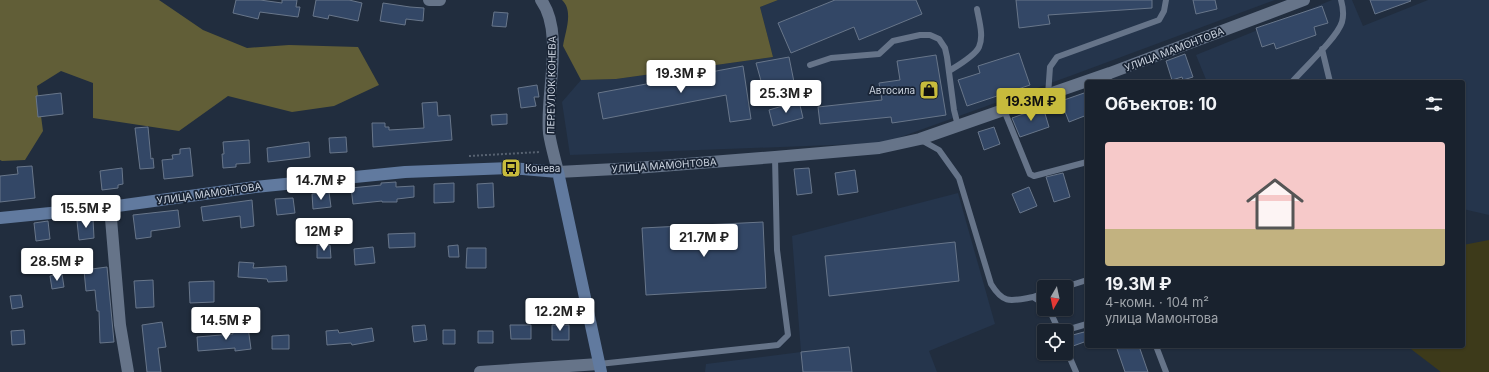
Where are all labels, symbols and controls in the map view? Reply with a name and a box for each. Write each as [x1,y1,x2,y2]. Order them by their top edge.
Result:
street label: УЛИЦА МАМОНТОВА [1123,24,1225,74]
street label: ПЕРЕУЛОК КОНЕВА [544,36,558,134]
pin: 19.3M ₽ [644,60,718,94]
text: 19.3M ₽ [656,65,706,81]
shop icon: Автосила [918,79,940,101]
pin: 25.3M ₽ [749,80,823,114]
place label: Автосила [869,84,915,96]
text: 25.3M ₽ [759,85,813,101]
pin: 19.3M ₽ [994,88,1068,122]
text: 19.3M ₽ [1006,93,1056,109]
icon: filters [1423,93,1445,115]
text: Объектов: 10 [1105,94,1217,114]
street label: УЛИЦА МАМОНТОВА [611,155,717,175]
bus stop icon: Конева [500,157,522,179]
place label: Конева [525,162,560,174]
pin: 14.7M ₽ [284,167,358,201]
icon: home [1239,168,1311,240]
text: 14.7M ₽ [296,172,346,188]
street label: УЛИЦА МАМОНТОВА [156,180,262,206]
pin: 15.5M ₽ [49,195,123,229]
text: 15.5M ₽ [60,200,112,216]
pin: 12M ₽ [296,218,352,252]
text: 12M ₽ [305,223,343,239]
pin: 21.7M ₽ [667,224,741,258]
text: 21.7M ₽ [679,229,729,245]
pin: 28.5M ₽ [20,248,94,282]
text: 28.5M ₽ [30,253,84,269]
text: 19.3M ₽ [1105,274,1172,294]
north arrow [1037,280,1073,316]
map controls [1037,280,1073,360]
text: 4-комн. · 104 m² [1105,294,1209,310]
pin: 12.2M ₽ [523,298,597,332]
text: 12.2M ₽ [534,303,586,319]
pin: 14.5M ₽ [189,307,263,341]
text: улица Мамонтова [1105,310,1218,326]
text: 14.5M ₽ [200,312,252,328]
button: locate [1037,324,1073,360]

